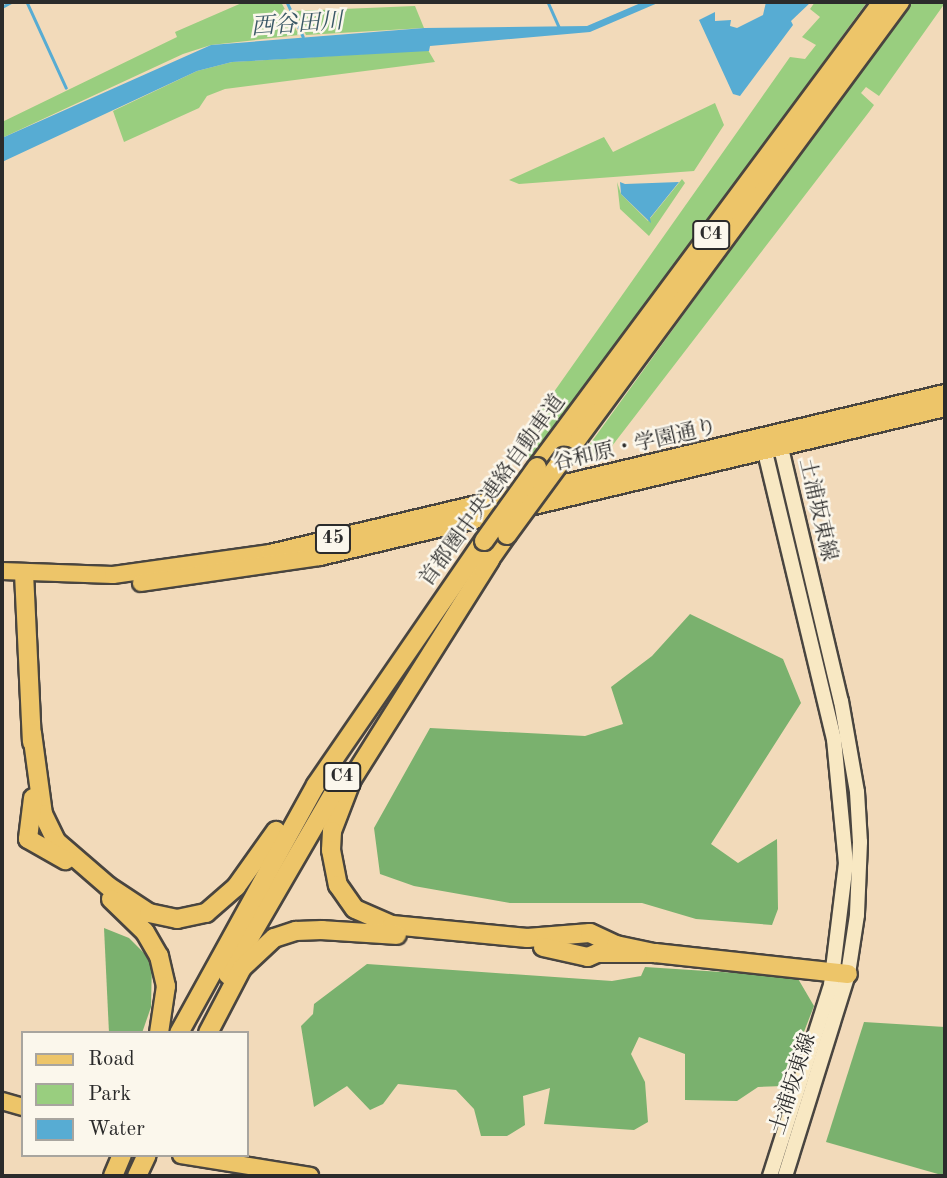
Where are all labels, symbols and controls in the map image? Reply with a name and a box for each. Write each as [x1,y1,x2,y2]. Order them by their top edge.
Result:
water label: 西谷田川 [250,8,344,42]
road number: C4 [692,219,730,250]
street label: 首都圏中央連絡自動車道 [415,390,571,592]
street label: 谷和原・学園通り [550,415,720,477]
street label: 土浦坂東線 [793,456,841,564]
road number: 45 [314,524,352,554]
road number: C4 [323,762,361,792]
street label: 土浦坂東線 [766,1030,822,1138]
legend [21,1031,248,1157]
text: Road [88,1049,135,1070]
text: Park [88,1084,131,1105]
text: Water [88,1119,145,1140]

